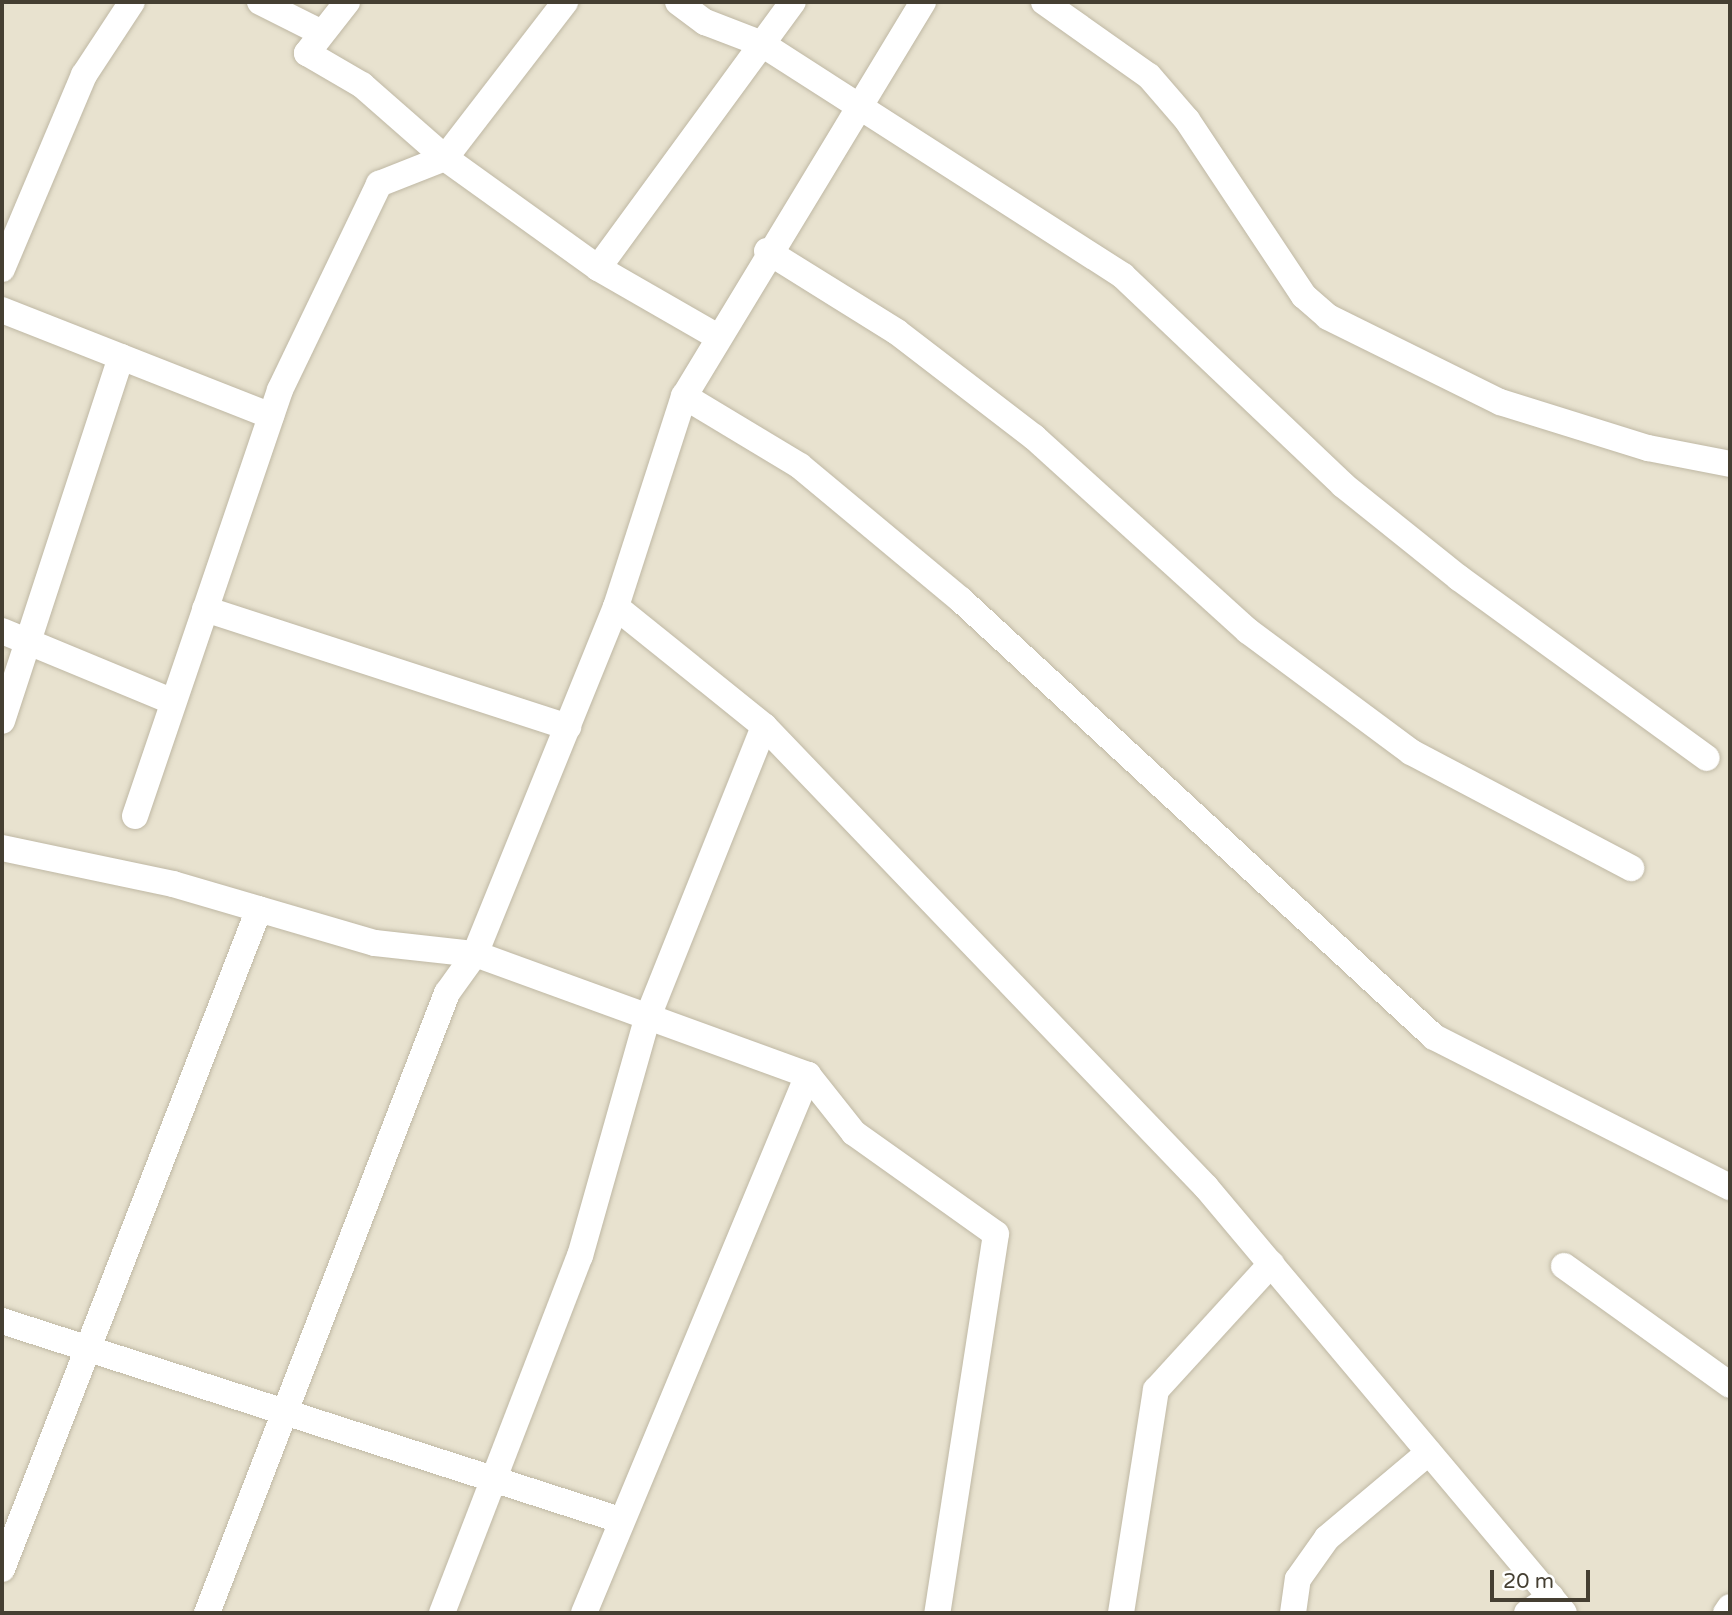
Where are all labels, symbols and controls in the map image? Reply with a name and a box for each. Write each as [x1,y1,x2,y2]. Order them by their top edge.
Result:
scale bar [1494,1556,1594,1600]
text: 20 m [1503,1569,1554,1594]

